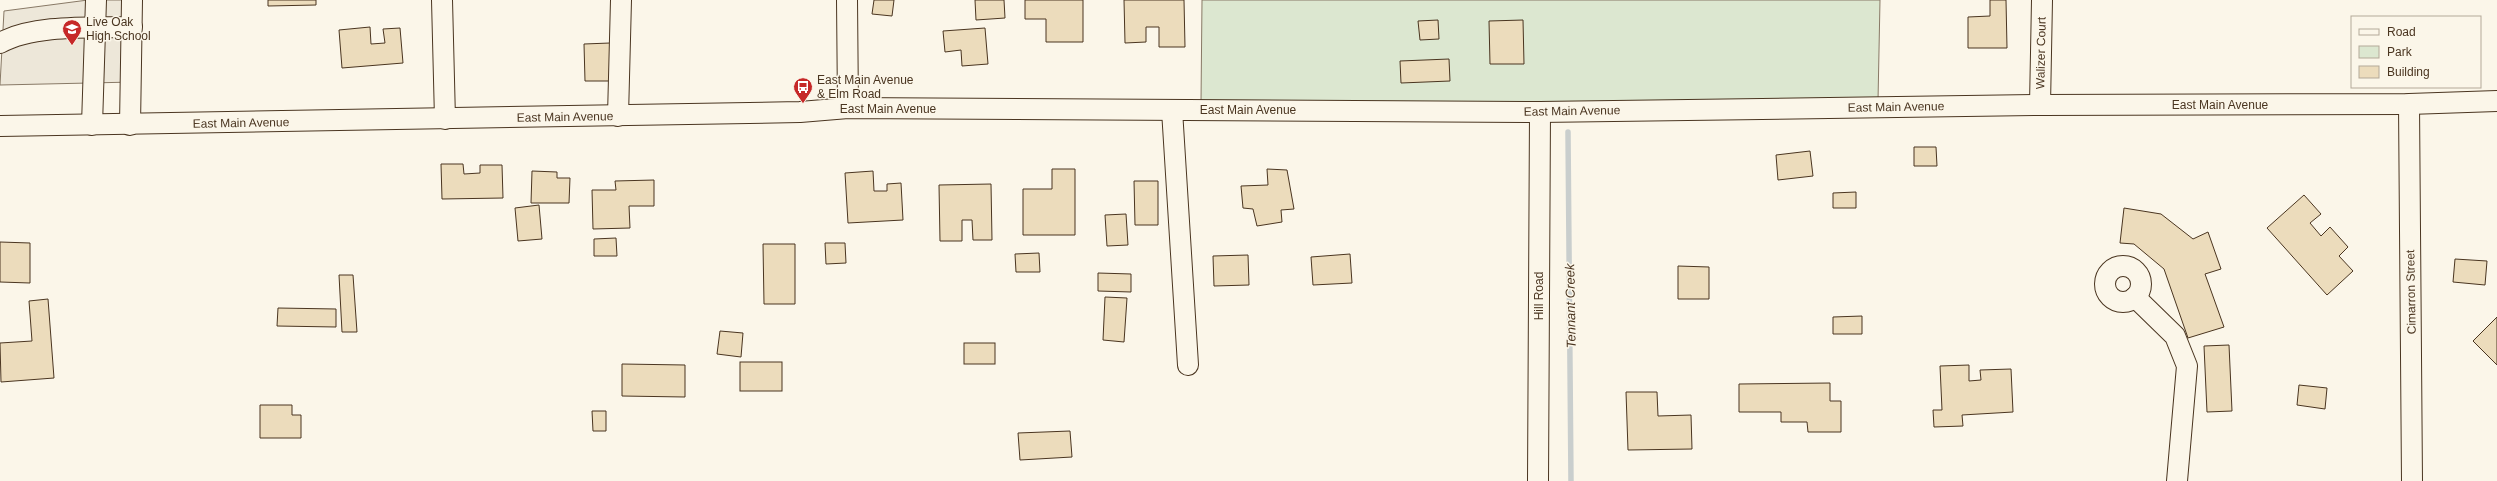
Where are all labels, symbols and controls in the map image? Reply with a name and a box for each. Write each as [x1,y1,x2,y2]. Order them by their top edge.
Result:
place label: Live Oak High School [86,15,151,43]
street label: Walizer Court [2033,16,2049,89]
legend [2351,16,2481,88]
school or university icon: Live Oak High School [61,18,83,46]
text: Road [2387,25,2416,39]
text: Park [2387,45,2413,59]
text: Building [2387,65,2430,79]
place label: East Main Avenue & Elm Road [817,73,914,101]
bus stop icon: East Main Avenue & Elm Road [792,76,814,104]
street label: East Main Avenue [2172,98,2269,112]
street label: East Main Avenue [1848,99,1945,115]
street label: East Main Avenue [840,102,937,116]
street label: East Main Avenue [1200,103,1297,117]
street label: East Main Avenue [1524,103,1621,119]
street label: East Main Avenue [517,109,614,125]
street label: East Main Avenue [193,115,290,131]
street label: Cimarron Street [2403,249,2419,334]
water label: Tennant Creek [1562,262,1579,349]
street label: Hill Road [1532,272,1546,320]

